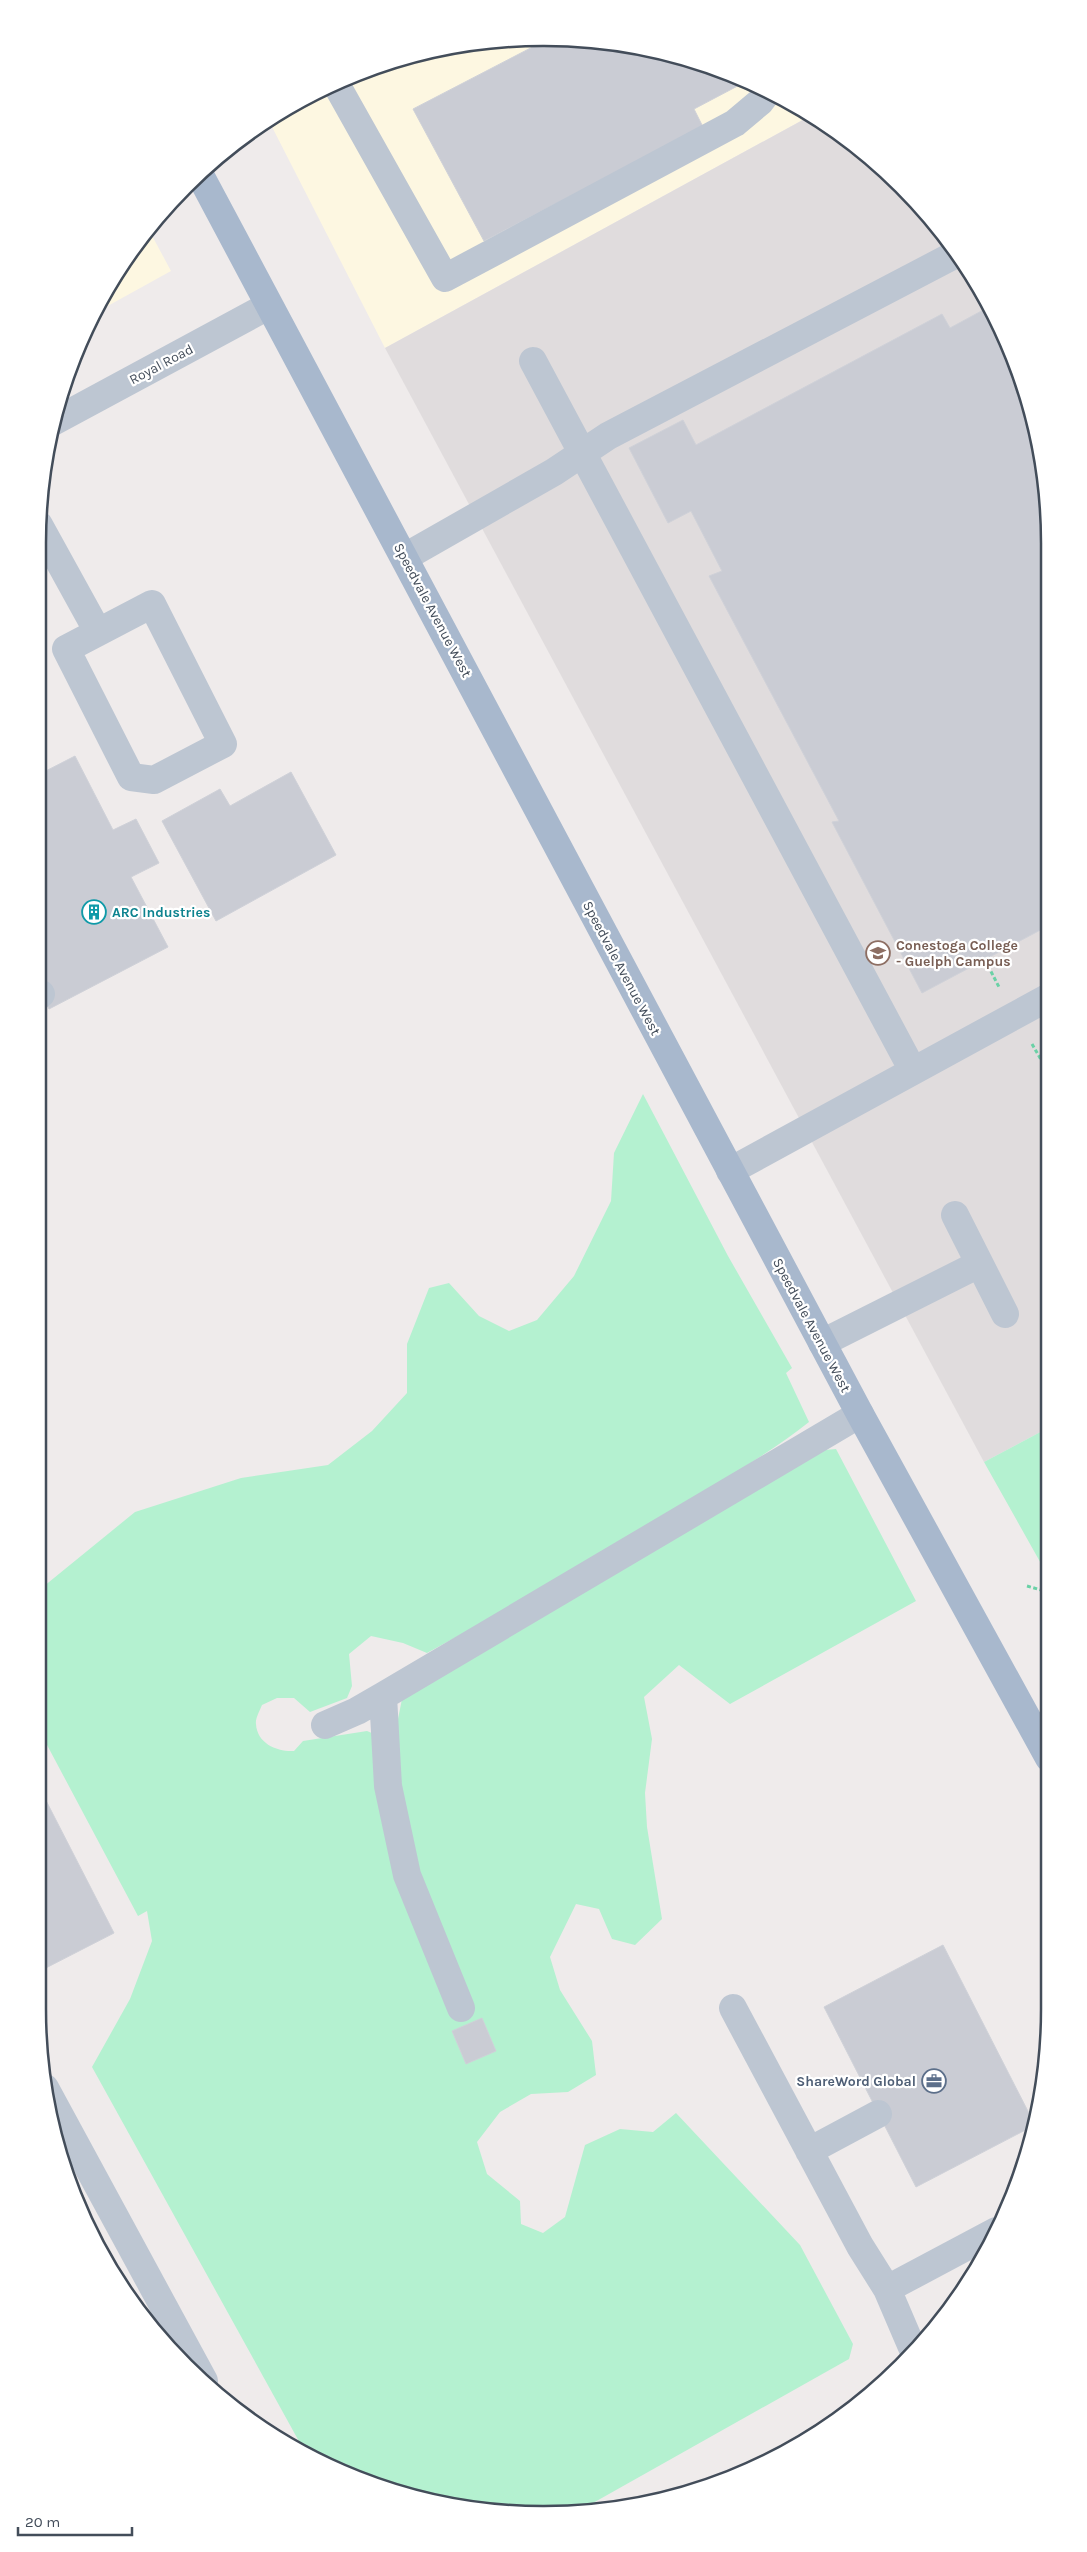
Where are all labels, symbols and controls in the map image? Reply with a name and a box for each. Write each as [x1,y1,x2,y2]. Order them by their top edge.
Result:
street label: Royal Road [126,341,196,388]
street label: Speedvale Avenue West [390,540,475,680]
street label: Speedvale Avenue West [579,898,664,1038]
building icon: ARC Industries [81,899,107,925]
place label: ARC Industries [112,904,210,921]
place label: Conestoga College - Guelph Campus [896,937,1018,970]
school or university icon: Conestoga College - Guelph Campus [865,940,891,966]
street label: Speedvale Avenue West [769,1255,854,1395]
office icon: ShareWord Global [921,2068,947,2094]
place label: ShareWord Global [796,2073,916,2090]
scale bar [18,2504,131,2536]
text: 20 m [25,2513,60,2531]

